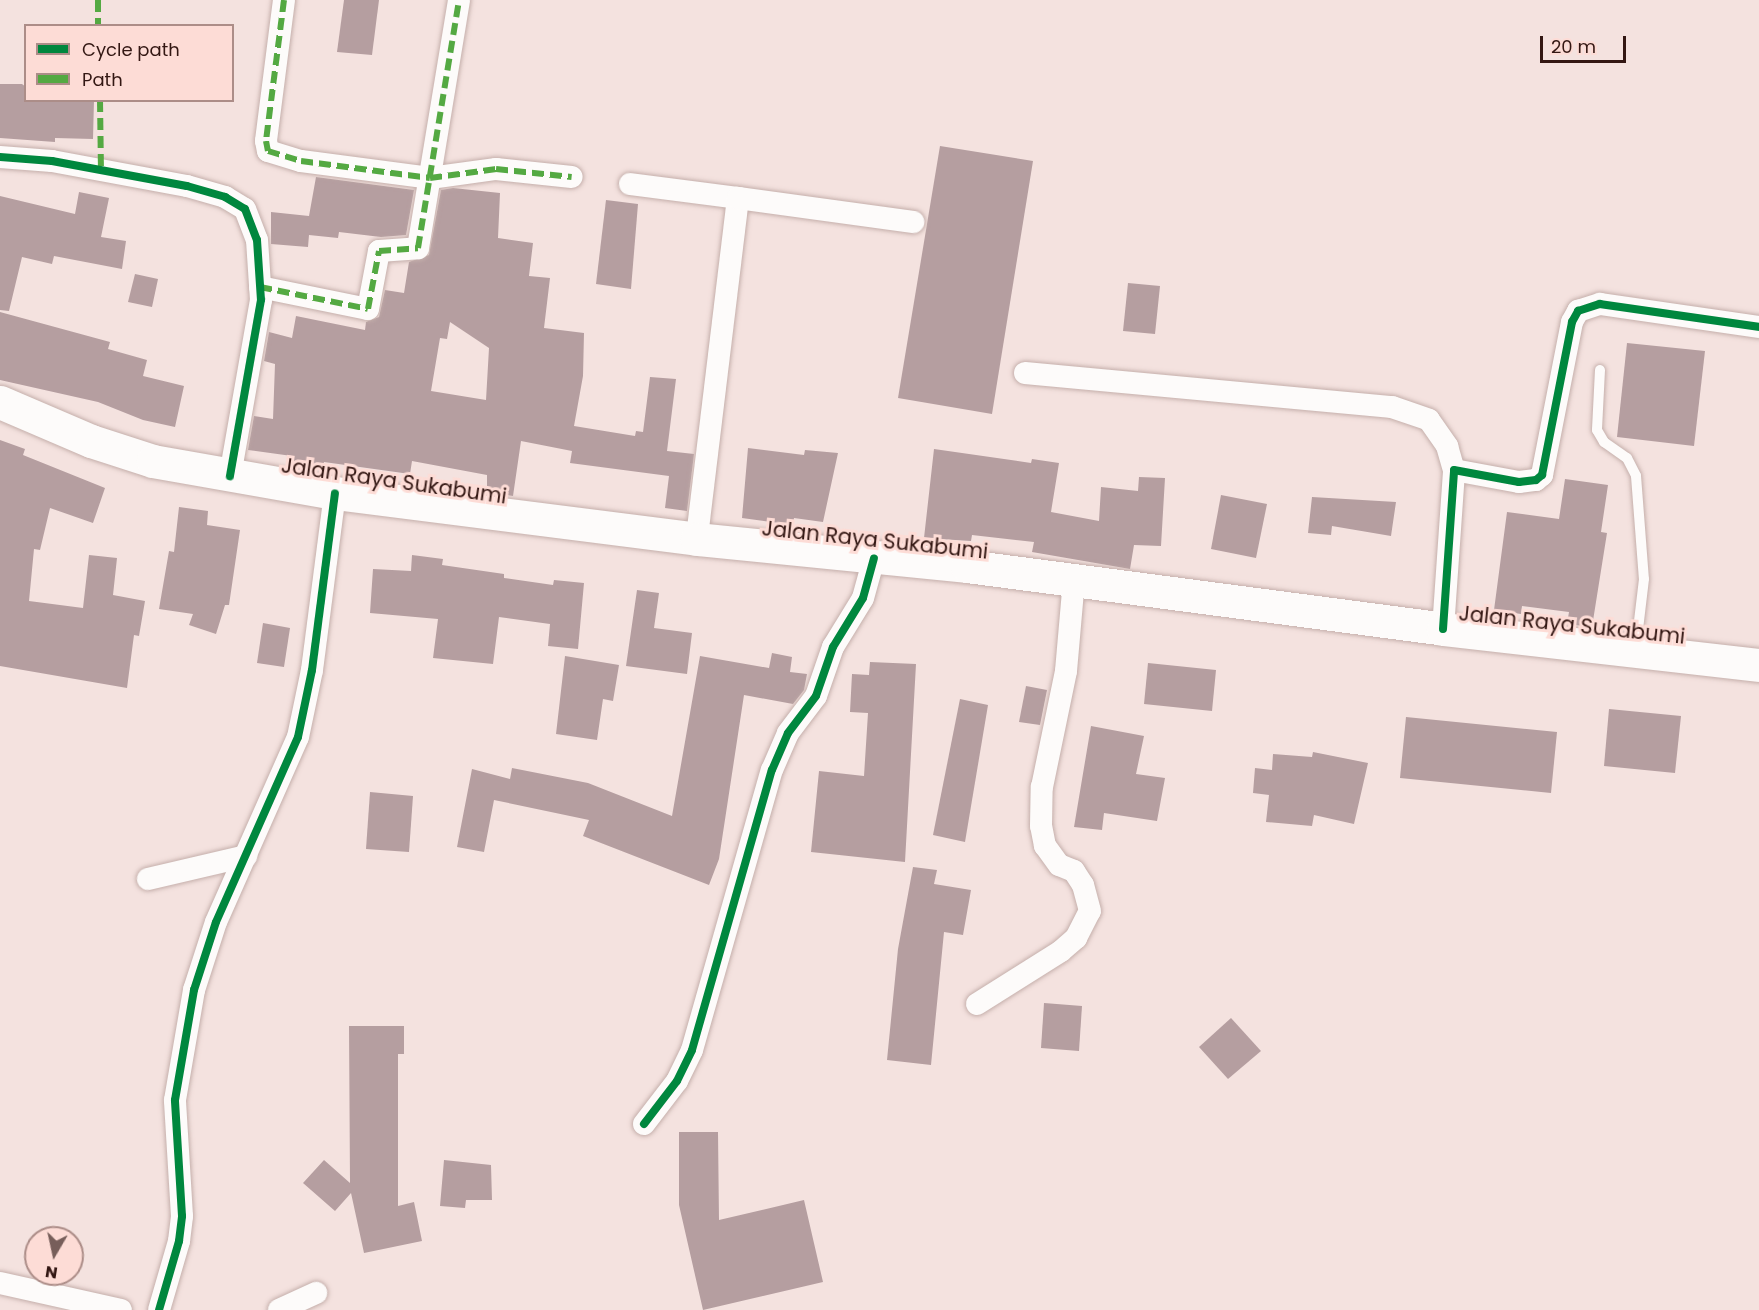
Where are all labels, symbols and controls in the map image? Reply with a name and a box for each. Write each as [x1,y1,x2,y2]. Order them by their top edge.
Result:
legend [24,24,234,102]
scale bar [1543,24,1628,62]
text: 20 m [1551,34,1596,59]
text: Cycle path [82,37,180,62]
text: Path [82,67,123,92]
street label: Jalan Raya Sukabumi [280,453,508,509]
street label: Jalan Raya Sukabumi [761,516,989,564]
street label: Jalan Raya Sukabumi [1458,601,1686,649]
north arrow [24,1226,84,1286]
text: N [44,1260,59,1285]

